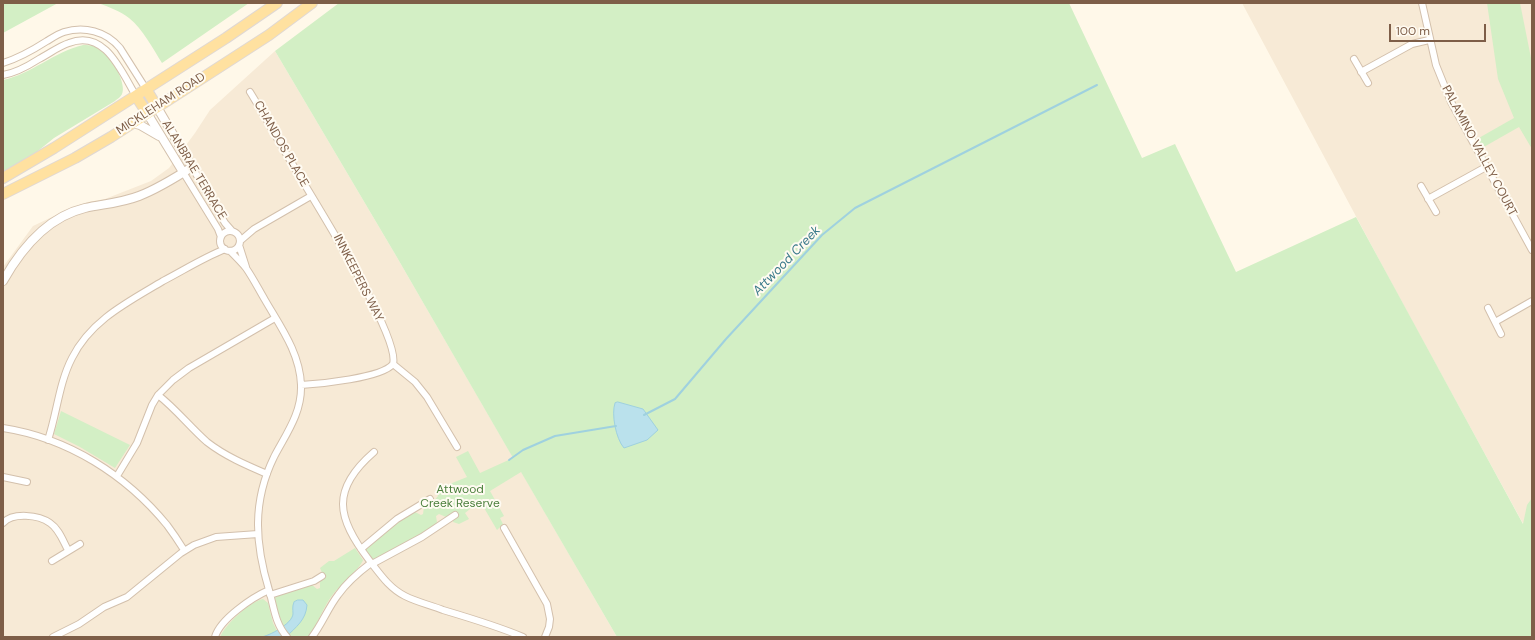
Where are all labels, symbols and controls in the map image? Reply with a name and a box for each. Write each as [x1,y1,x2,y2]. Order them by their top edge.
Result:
scale bar [1391,16,1488,42]
text: 100 m [1396,23,1430,39]
street label: MICKLEHAM ROAD [114,70,208,138]
street label: PALAMINO VALLEY COURT [1438,83,1520,219]
street label: CHANDOS PLACE [251,98,311,190]
street label: ALANBRAE TERRACE [159,118,229,222]
water label: Attwood Creek [750,223,824,299]
street label: INNKEEPERS WAY [330,232,386,324]
park label: Attwood Creek Reserve [420,483,500,511]

